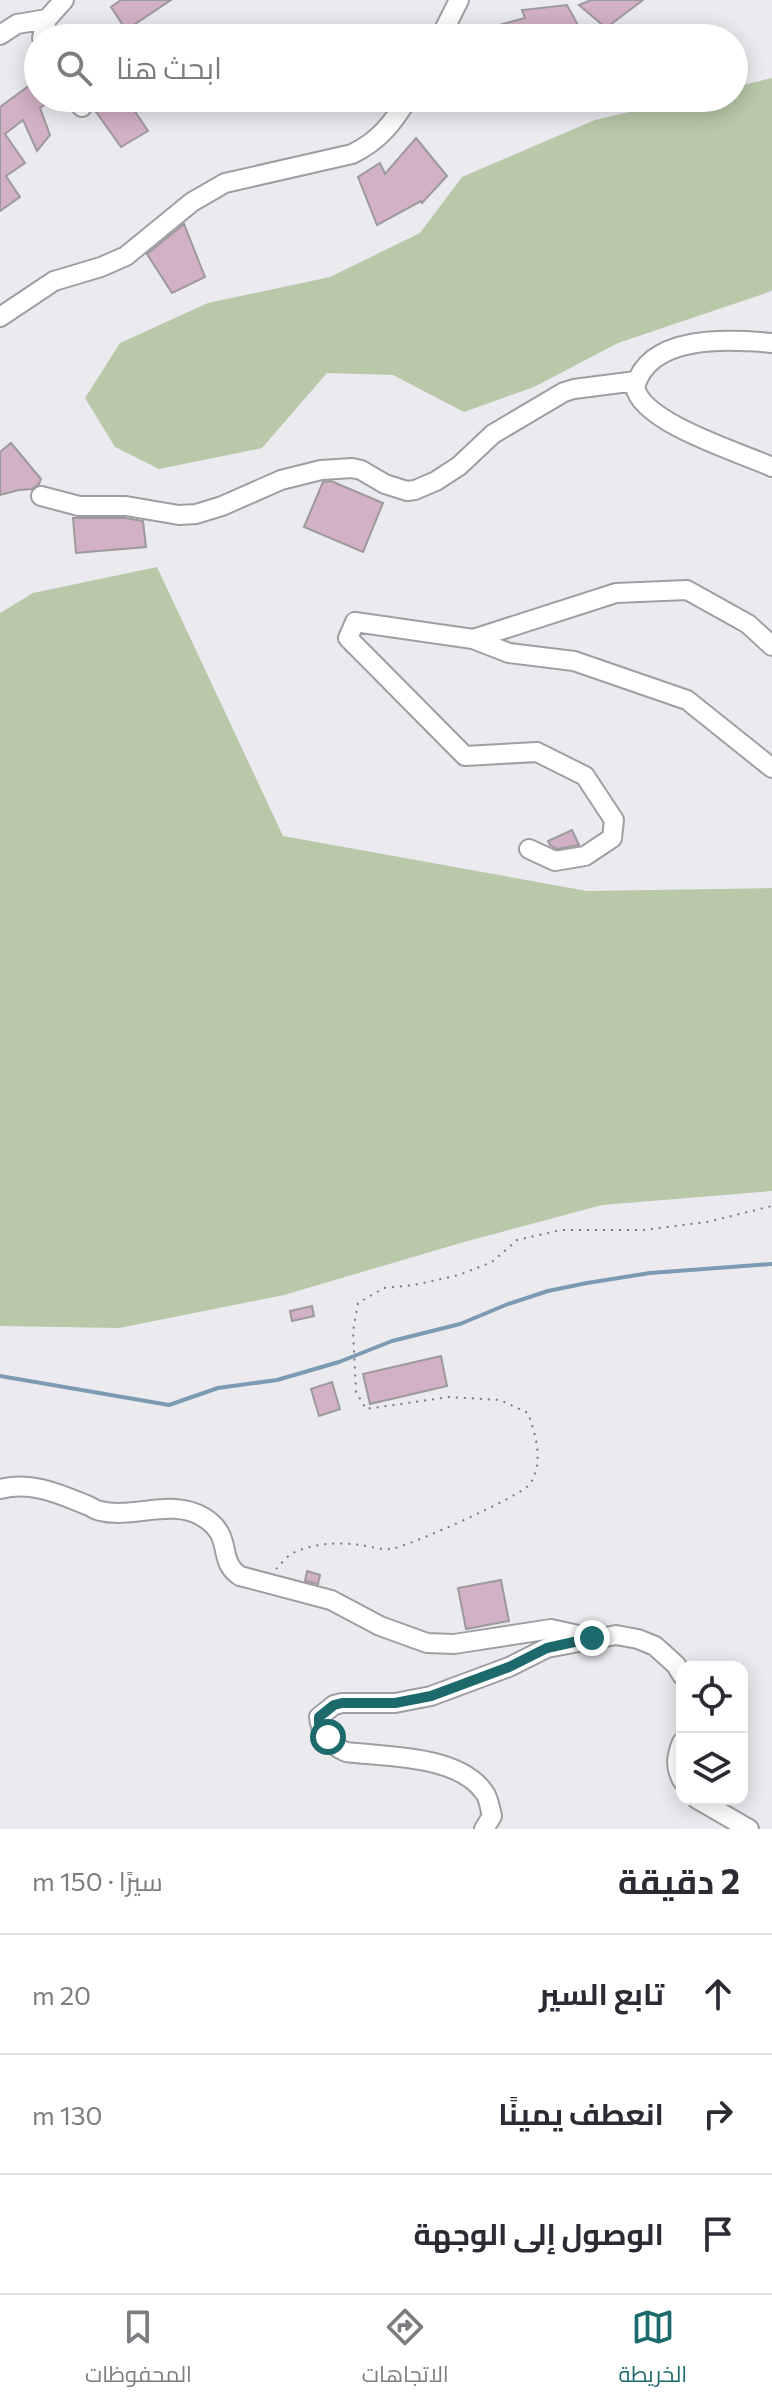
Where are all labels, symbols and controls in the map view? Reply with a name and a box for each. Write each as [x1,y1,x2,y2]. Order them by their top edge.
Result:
search box [24,24,748,112]
icon: search [52,46,96,90]
text: ابحث هنا [116,48,222,85]
route end [574,1620,610,1656]
map controls [676,1661,748,1805]
button: locate [676,1661,748,1733]
route start [310,1719,346,1755]
button: layers [676,1733,748,1805]
text: 2 دقيقة [618,1859,740,1901]
text: سيرًا · 150 m [32,1865,163,1896]
icon: ahead [696,1972,740,2016]
text: تابع السير [539,1974,664,2011]
text: 20 m [32,1979,91,2010]
icon: right [696,2092,740,2136]
text: انعطف يمينًا [498,2094,664,2131]
text: 130 m [32,2099,103,2130]
icon: arrive [696,2212,740,2256]
text: الوصول إلى الوجهة [414,2214,664,2251]
tab: المحفوظات [85,2305,192,2395]
tab: الاتجاهات [362,2305,449,2395]
tab: الخريطة [618,2305,687,2395]

